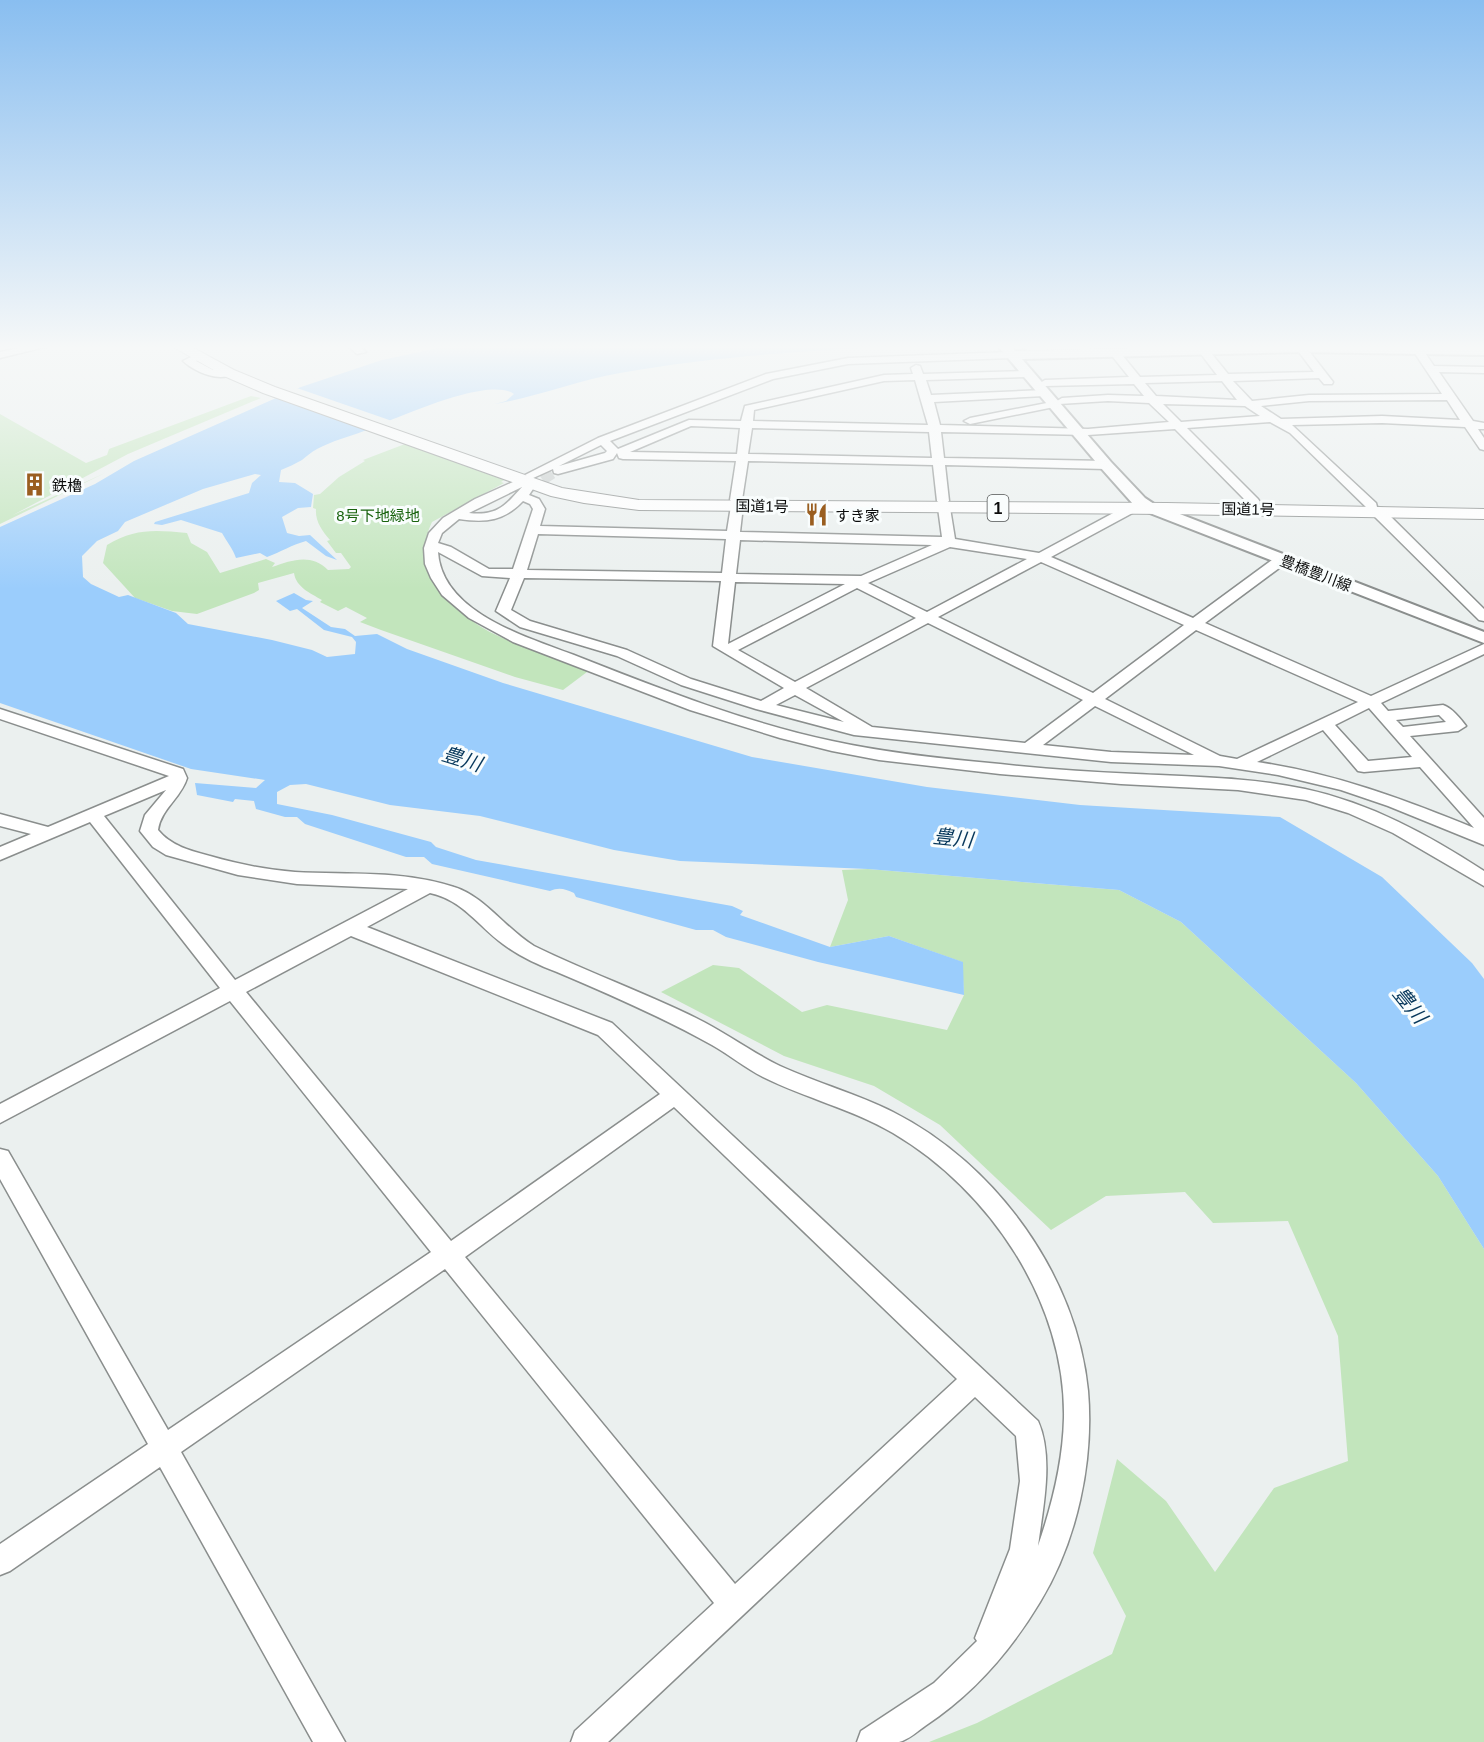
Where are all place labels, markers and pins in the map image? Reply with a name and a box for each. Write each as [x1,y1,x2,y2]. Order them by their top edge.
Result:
building icon: 鉄櫓 [21,472,47,498]
place label: 鉄櫓 [52,477,82,494]
restaurant icon: すき家 [804,502,830,528]
place label: すき家 [835,507,880,524]

